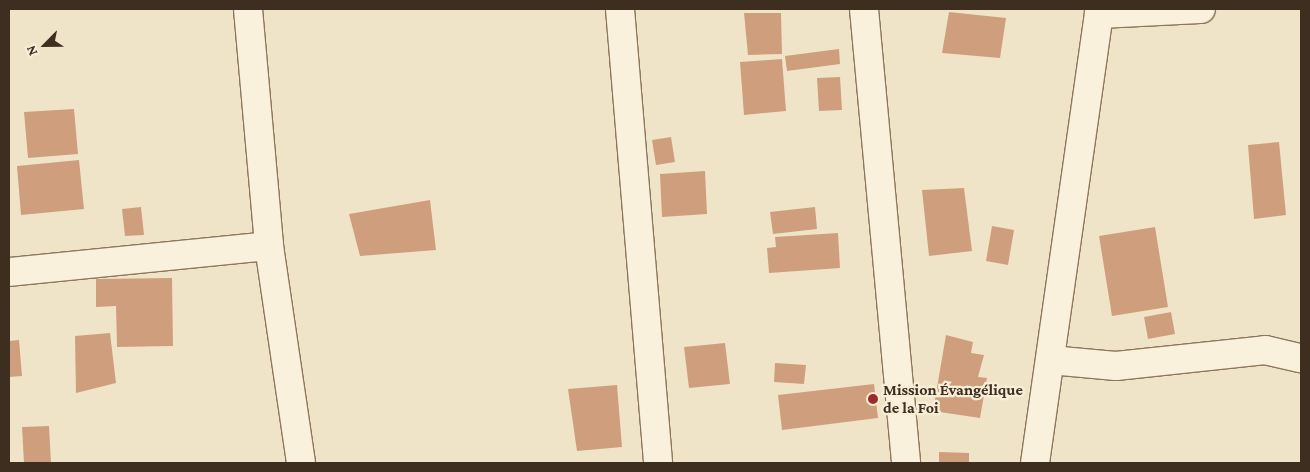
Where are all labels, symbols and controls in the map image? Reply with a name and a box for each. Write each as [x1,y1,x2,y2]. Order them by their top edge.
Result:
north arrow [20,20,70,70]
text: N [22,43,40,58]
place label: Mission Évangélique de la Foi [883,380,1023,418]
marker: Mission Évangélique de la Foi [867,393,879,405]

